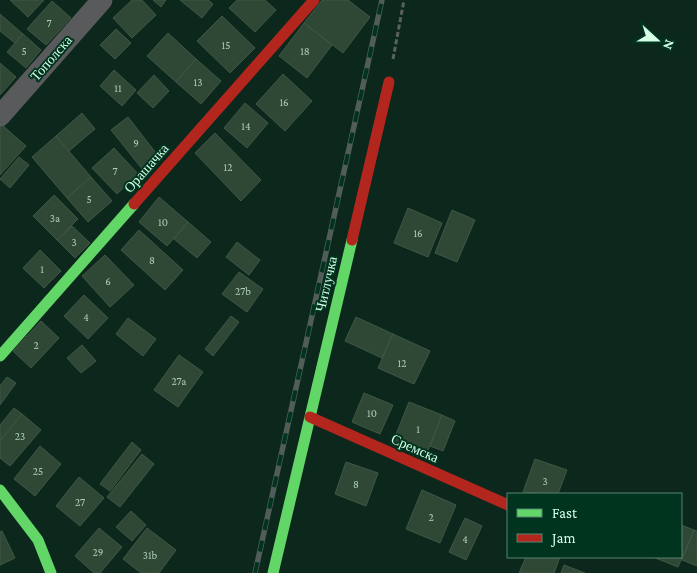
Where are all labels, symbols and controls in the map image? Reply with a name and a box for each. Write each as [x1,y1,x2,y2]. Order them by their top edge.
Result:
north arrow [632,15,682,65]
house number: 7 [46,17,52,29]
street label: Тополска [27,31,76,84]
text: N [660,37,678,52]
house number: 15 [222,39,230,51]
house number: 5 [21,45,27,57]
house number: 18 [300,45,310,57]
house number: 13 [194,76,202,88]
house number: 11 [114,82,122,94]
house number: 16 [279,96,289,108]
house number: 14 [241,120,251,132]
house number: 9 [133,137,139,149]
street label: Орашачка [120,140,172,196]
house number: 12 [224,161,232,173]
house number: 7 [112,165,118,177]
house number: 5 [86,193,92,205]
house number: 3a [50,212,60,224]
house number: 10 [158,216,168,228]
house number: 16 [413,227,423,239]
house number: 3 [71,236,77,248]
house number: 8 [149,254,155,266]
street label: Читлучка [312,254,340,313]
house number: 1 [40,263,44,275]
house number: 6 [105,275,111,287]
house number: 27b [235,285,251,297]
house number: 4 [83,311,89,323]
house number: 2 [33,339,39,351]
house number: 12 [398,357,406,369]
house number: 27a [172,375,186,387]
house number: 10 [367,407,377,419]
house number: 1 [416,423,420,435]
house number: 23 [15,430,25,442]
street label: Сремска [389,430,442,466]
house number: 25 [33,465,43,477]
house number: 3 [542,475,548,487]
house number: 8 [353,478,359,490]
legend [507,493,682,558]
house number: 27 [75,496,85,508]
text: Fast [552,505,578,521]
house number: 2 [428,511,434,523]
text: Jam [550,530,575,547]
house number: 4 [462,533,468,545]
house number: 29 [93,546,103,558]
house number: 31b [143,549,158,561]

